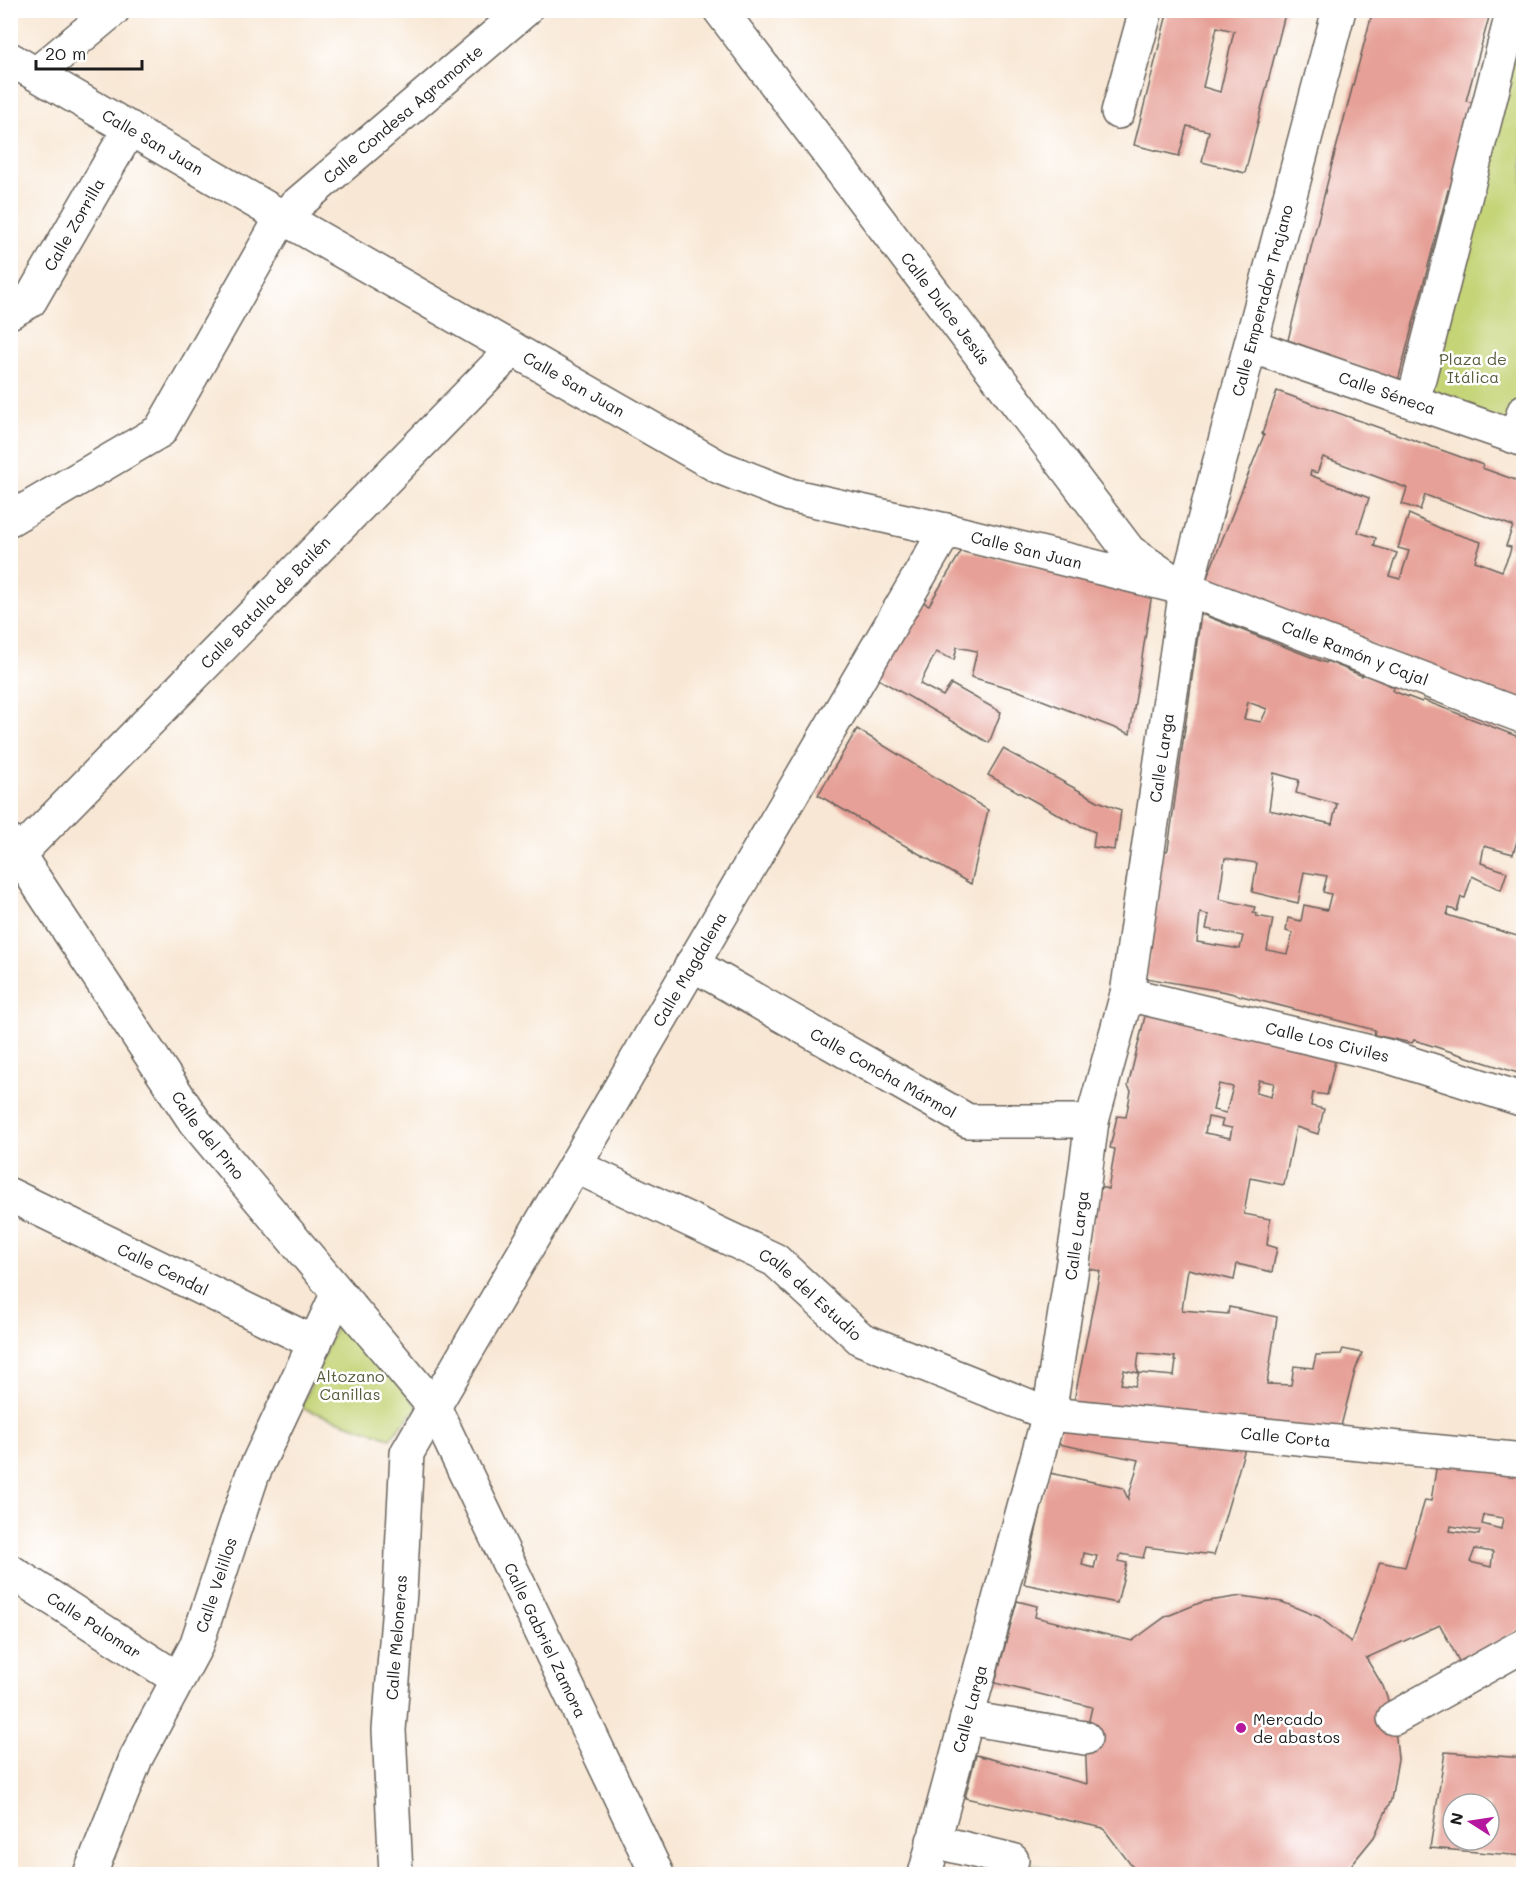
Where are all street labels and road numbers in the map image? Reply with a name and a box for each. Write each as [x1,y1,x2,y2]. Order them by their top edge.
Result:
street label: Calle Condesa Agramonte [318,40,487,188]
street label: Calle San Juan [98,104,207,179]
street label: Calle Zorrilla [39,174,109,275]
street label: Calle Emperador Trajano [1226,202,1297,399]
street label: Calle Dulce Jesús [897,248,995,369]
street label: Calle San Juan [520,346,629,421]
street label: Calle Séneca [1336,366,1439,419]
street label: Calle San Juan [969,525,1084,573]
street label: Calle Batalla de Bailén [195,531,334,673]
street label: Calle Ramón y Cajal [1279,615,1431,690]
street label: Calle Larga [1144,712,1178,804]
street label: Calle Magdalena [647,908,731,1030]
street label: Calle Los Civiles [1263,1016,1392,1066]
street label: Calle Concha Mármol [807,1022,960,1122]
street label: Calle del Pino [167,1087,250,1183]
street label: Calle Larga [1059,1189,1093,1282]
street label: Calle Cendal [114,1238,212,1300]
street label: Calle del Estudio [756,1243,867,1345]
street label: Calle Corta [1240,1422,1332,1451]
street label: Calle Velillos [190,1535,241,1635]
street label: Calle Gabriel Zamora [500,1559,592,1721]
street label: Calle Meloneras [380,1574,411,1701]
street label: Calle Palomar [43,1586,146,1663]
street label: Calle Larga [947,1662,991,1755]

